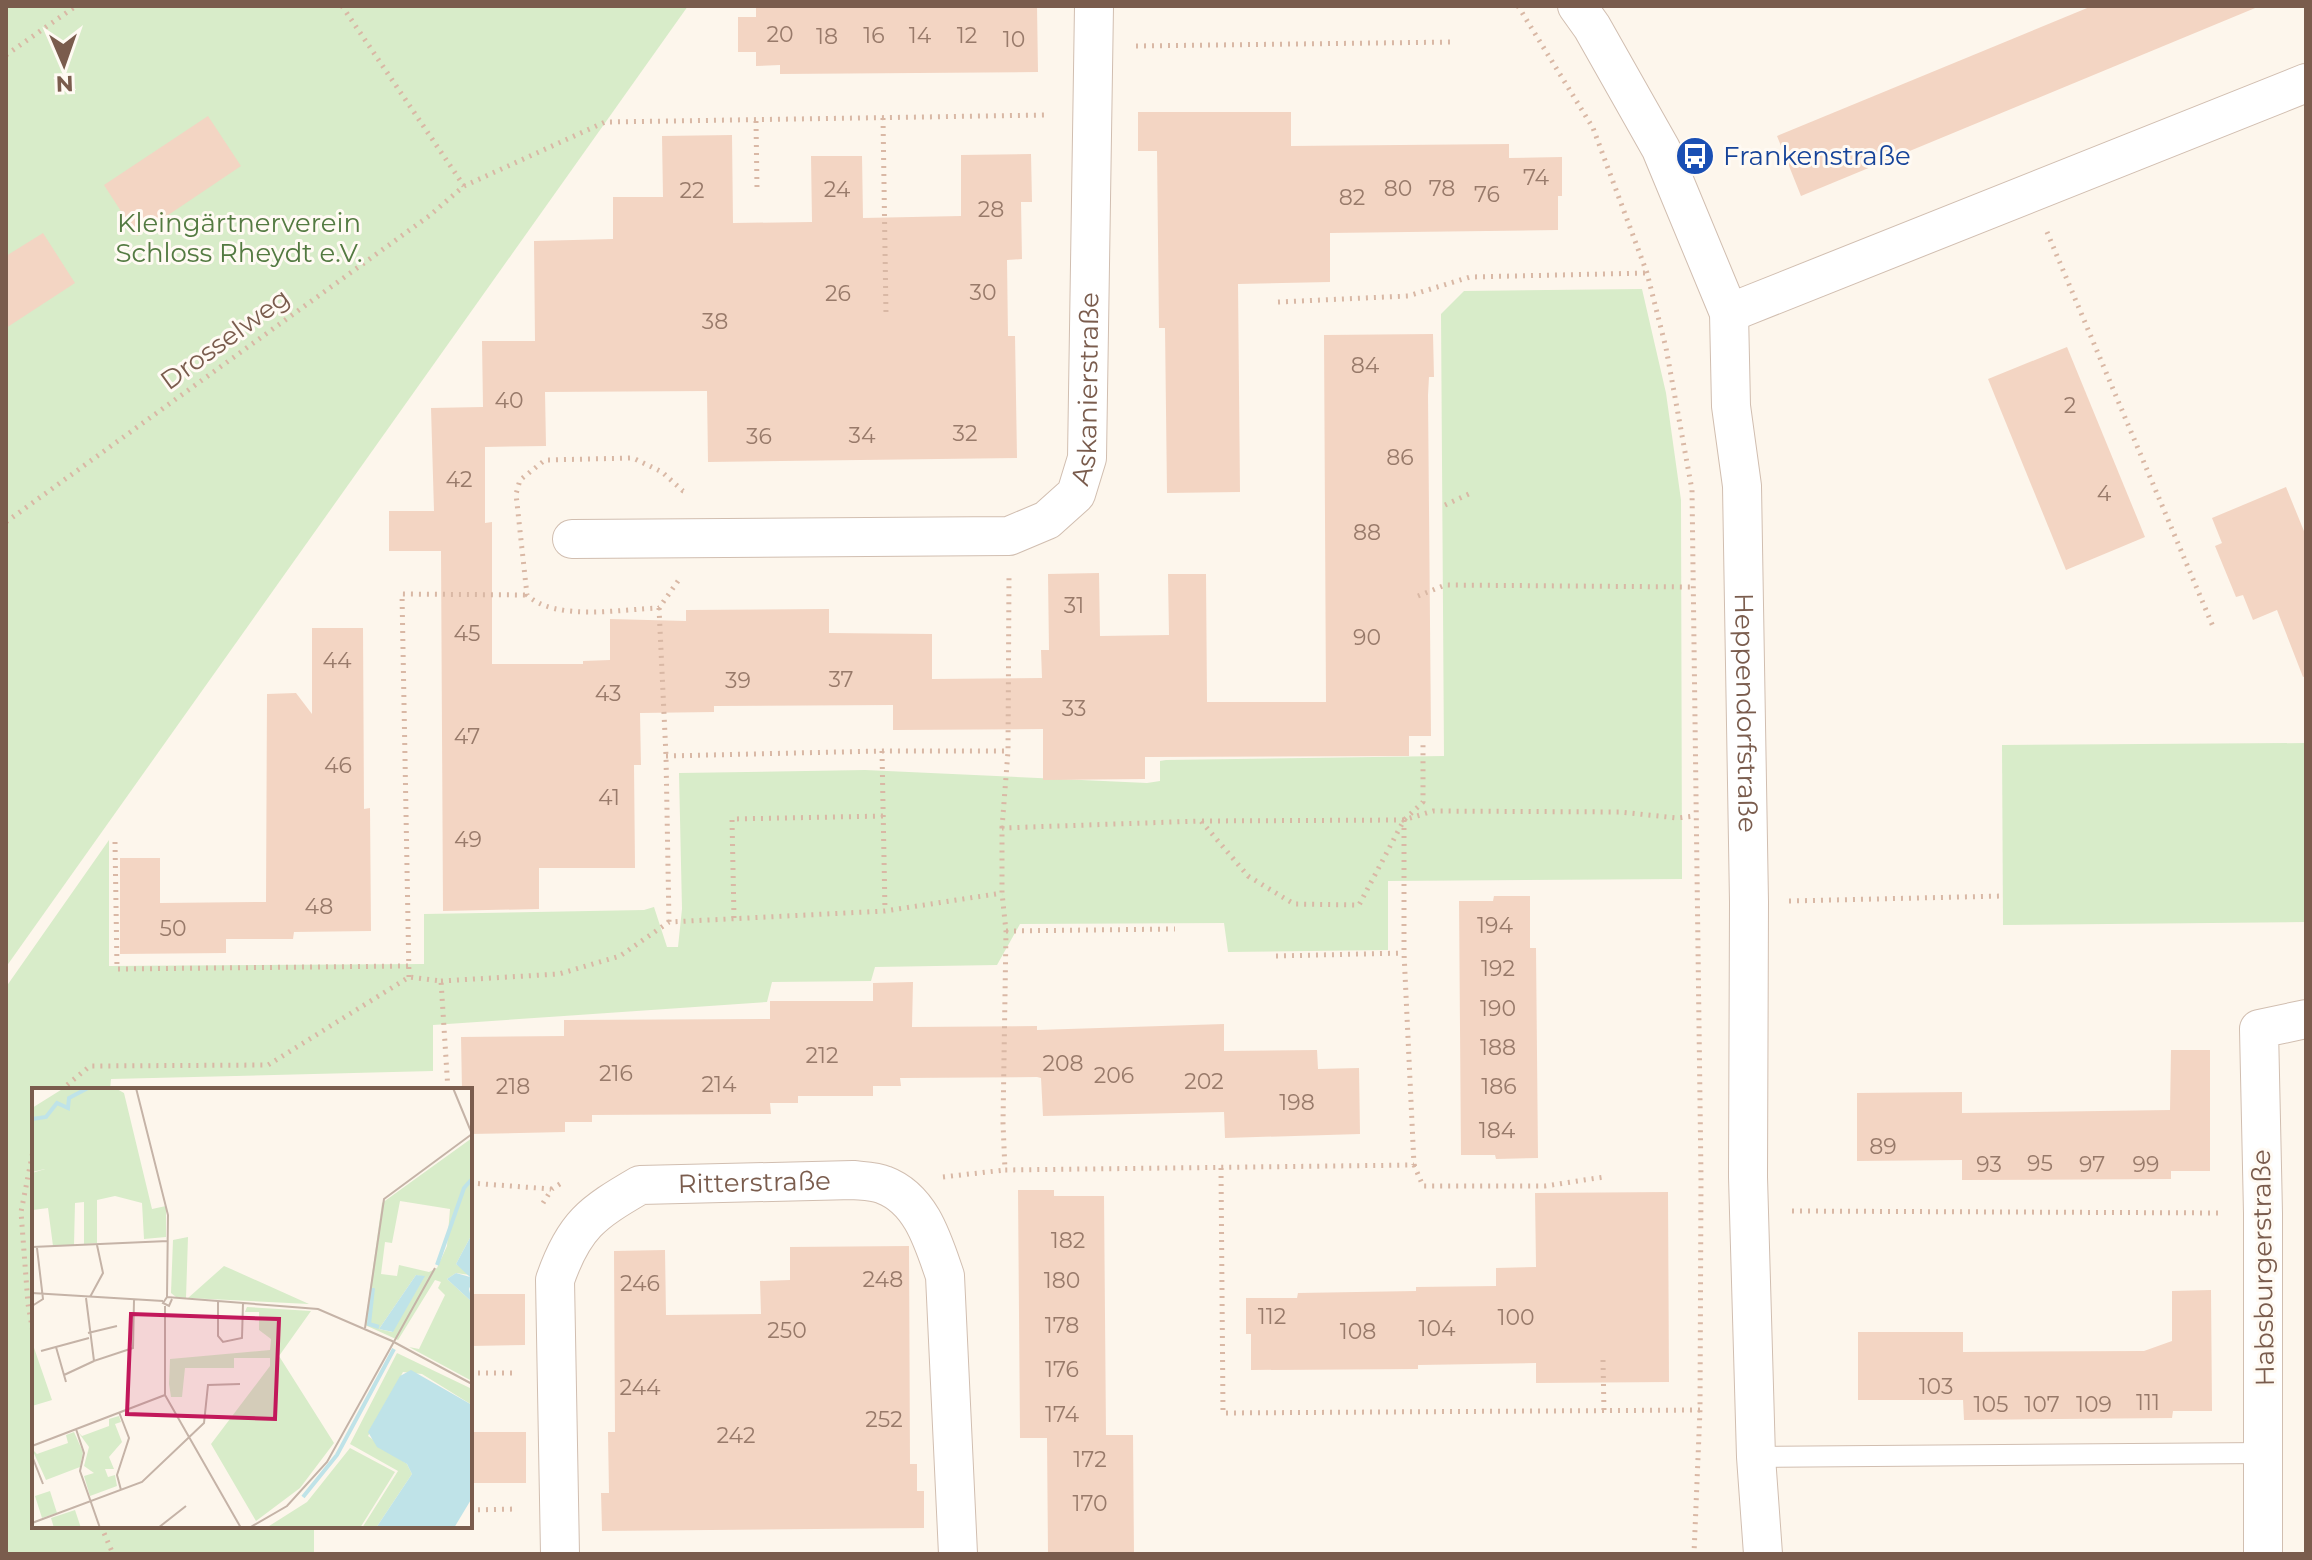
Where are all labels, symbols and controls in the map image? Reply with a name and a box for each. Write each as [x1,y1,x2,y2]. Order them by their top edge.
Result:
house number: 20 [766,21,794,48]
house number: 16 [863,22,885,49]
house number: 14 [909,22,932,49]
house number: 12 [957,22,977,49]
house number: 18 [816,23,838,50]
north arrow [24,24,104,104]
house number: 10 [1003,26,1025,53]
text: N [55,70,74,97]
bus stop icon: Frankenstraße [1674,135,1716,177]
place label: Frankenstraße [1723,140,1911,172]
house number: 74 [1523,164,1549,191]
house number: 80 [1384,175,1412,202]
house number: 78 [1429,175,1455,202]
house number: 24 [824,176,851,203]
house number: 22 [680,177,705,204]
house number: 76 [1474,181,1500,208]
house number: 82 [1339,184,1365,211]
house number: 28 [978,196,1004,223]
park label: Kleingärtnerverein Schloss Rheydt e.V. [116,207,362,269]
house number: 30 [970,279,996,306]
house number: 26 [825,280,851,307]
street label: Drosselweg [154,281,296,397]
street label: Askanierstraße [1064,292,1106,489]
house number: 38 [702,308,728,335]
house number: 84 [1351,352,1380,379]
house number: 40 [494,387,524,414]
house number: 2 [2064,392,2076,419]
house number: 32 [953,420,977,447]
house number: 34 [849,422,876,449]
house number: 36 [746,423,772,450]
house number: 86 [1386,444,1414,471]
house number: 42 [446,466,473,493]
house number: 4 [2097,480,2112,507]
house number: 88 [1353,519,1381,546]
house number: 31 [1064,592,1084,619]
street label: Heppendorfstraße [1728,593,1764,833]
house number: 45 [454,620,480,647]
house number: 90 [1353,624,1381,651]
house number: 44 [322,647,352,674]
house number: 37 [828,666,854,693]
house number: 39 [725,667,751,694]
house number: 43 [595,680,621,707]
house number: 33 [1062,695,1086,722]
house number: 47 [454,723,480,750]
house number: 46 [324,752,352,779]
house number: 41 [598,784,620,811]
house number: 49 [454,826,482,853]
house number: 48 [305,893,333,920]
house number: 194 [1477,912,1513,939]
house number: 50 [159,915,187,942]
house number: 192 [1481,955,1515,982]
house number: 190 [1480,995,1516,1022]
house number: 188 [1480,1034,1516,1061]
house number: 212 [806,1042,838,1069]
house number: 208 [1042,1050,1084,1077]
house number: 216 [599,1060,633,1087]
house number: 206 [1094,1062,1134,1089]
house number: 202 [1184,1068,1224,1095]
house number: 214 [702,1071,737,1098]
house number: 218 [496,1073,530,1100]
house number: 186 [1481,1073,1517,1100]
inset map [32,1088,472,1528]
house number: 198 [1279,1089,1315,1116]
house number: 184 [1479,1117,1516,1144]
house number: 89 [1869,1133,1897,1160]
street label: Habsburgerstraße [2245,1149,2281,1387]
house number: 95 [2027,1150,2053,1177]
house number: 93 [1976,1151,2002,1178]
house number: 97 [2079,1151,2105,1178]
house number: 99 [2133,1151,2159,1178]
street label: Ritterstraße [677,1165,831,1200]
house number: 182 [1051,1227,1085,1254]
house number: 248 [863,1266,903,1293]
house number: 180 [1044,1267,1080,1294]
house number: 246 [620,1270,660,1297]
house number: 112 [1258,1303,1286,1330]
house number: 100 [1497,1304,1535,1331]
house number: 178 [1045,1312,1079,1339]
house number: 104 [1418,1315,1456,1342]
house number: 250 [767,1317,807,1344]
house number: 108 [1340,1318,1376,1345]
house number: 176 [1045,1356,1079,1383]
house number: 103 [1919,1373,1953,1400]
house number: 244 [619,1374,661,1401]
house number: 111 [2136,1389,2160,1416]
house number: 105 [1974,1391,2008,1418]
house number: 107 [2024,1391,2060,1418]
house number: 109 [2076,1391,2112,1418]
house number: 174 [1045,1401,1079,1428]
house number: 252 [865,1406,903,1433]
house number: 242 [717,1422,756,1449]
house number: 172 [1073,1446,1107,1473]
house number: 170 [1072,1490,1108,1517]

